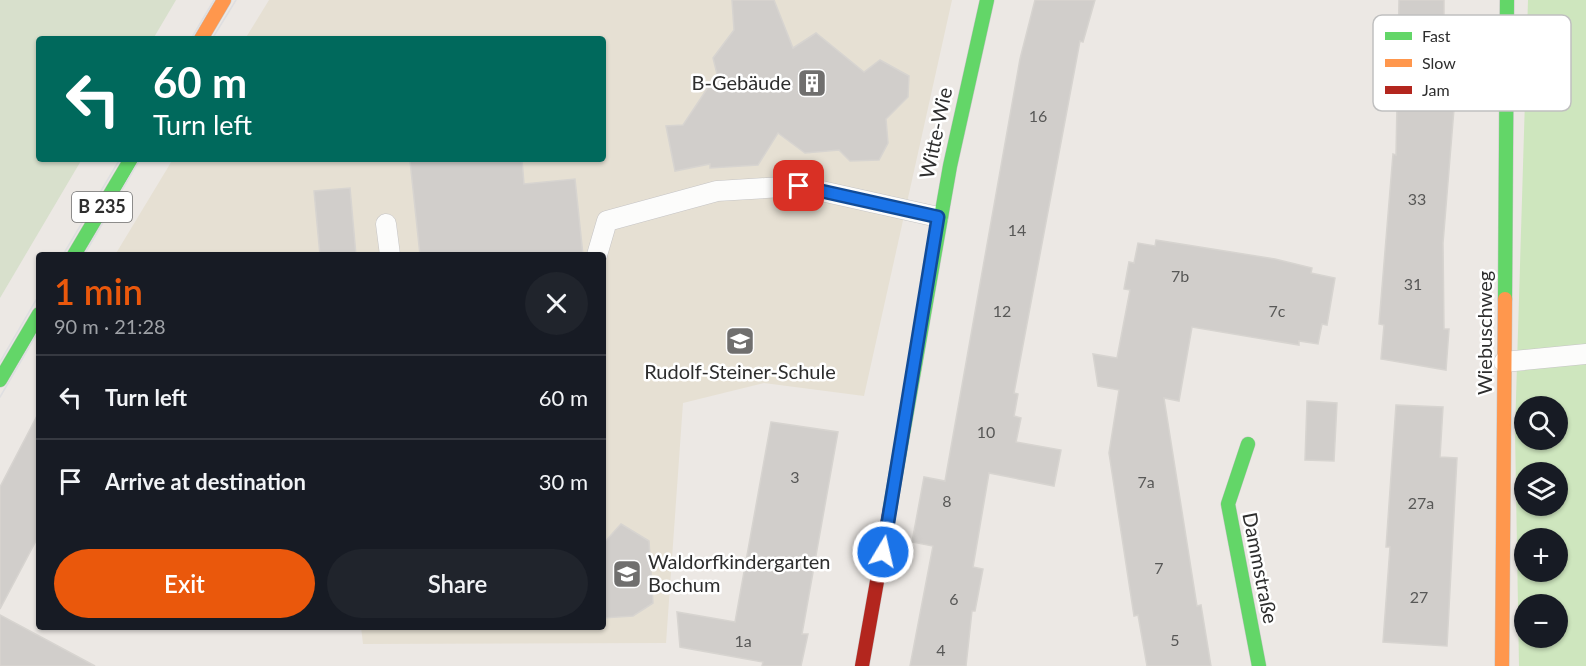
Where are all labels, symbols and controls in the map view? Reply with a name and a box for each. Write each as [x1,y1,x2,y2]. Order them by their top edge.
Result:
legend [1373,15,1571,111]
text: Fast [1422,26,1451,45]
text: Slow [1422,53,1456,72]
text: 60 m [153,57,247,107]
icon: left [54,60,132,138]
building icon: B-Gebäude [796,67,828,99]
place label: B-Gebäude [692,70,791,94]
text: Jam [1422,80,1450,99]
street label: Witte-Wie [914,85,956,181]
house number: 16 [1029,106,1047,125]
text: Turn left [153,108,252,141]
pin [773,160,824,211]
icon: arrive [782,169,815,202]
house number: 33 [1408,189,1426,208]
road number: B 235 [72,192,132,222]
house number: 14 [1008,220,1026,239]
house number: 7b [1171,266,1189,285]
text: 1 min [54,269,143,313]
street label: Wiebuschweg [1472,271,1496,395]
button: close [525,272,588,335]
house number: 31 [1404,274,1422,293]
house number: 12 [993,301,1011,320]
house number: 7c [1269,301,1286,320]
text: 90 m · 21:28 [54,314,166,338]
school or university icon: Rudolf-Steiner-Schule [724,325,756,357]
place label: Rudolf-Steiner-Schule [644,359,836,383]
icon: left [54,381,87,414]
text: Turn left [105,384,187,411]
text: 60 m [539,384,588,411]
map controls [1514,396,1568,648]
button: search [1514,396,1568,450]
house number: 10 [977,422,995,441]
button: layers [1514,462,1568,516]
icon: arrive [54,465,87,498]
house number: 3 [790,467,800,486]
text: Arrive at destination [105,468,306,495]
text: 30 m [539,468,588,495]
house number: 7a [1137,472,1155,491]
house number: 8 [942,491,952,510]
house number: 27a [1408,493,1434,512]
street label: Dammstraße [1238,510,1284,625]
position arrow [851,520,915,584]
button: + [1514,528,1568,582]
button: Exit [54,549,315,618]
button: Share [327,549,588,618]
place label: Waldorfkindergarten Bochum [648,549,831,596]
school or university icon: Waldorfkindergarten Bochum [611,558,643,590]
house number: 7 [1154,558,1164,577]
house number: 27 [1410,587,1428,606]
house number: 6 [949,589,959,608]
button: − [1514,594,1568,648]
house number: 5 [1170,630,1180,649]
house number: 1a [734,631,752,650]
house number: 4 [936,640,946,659]

